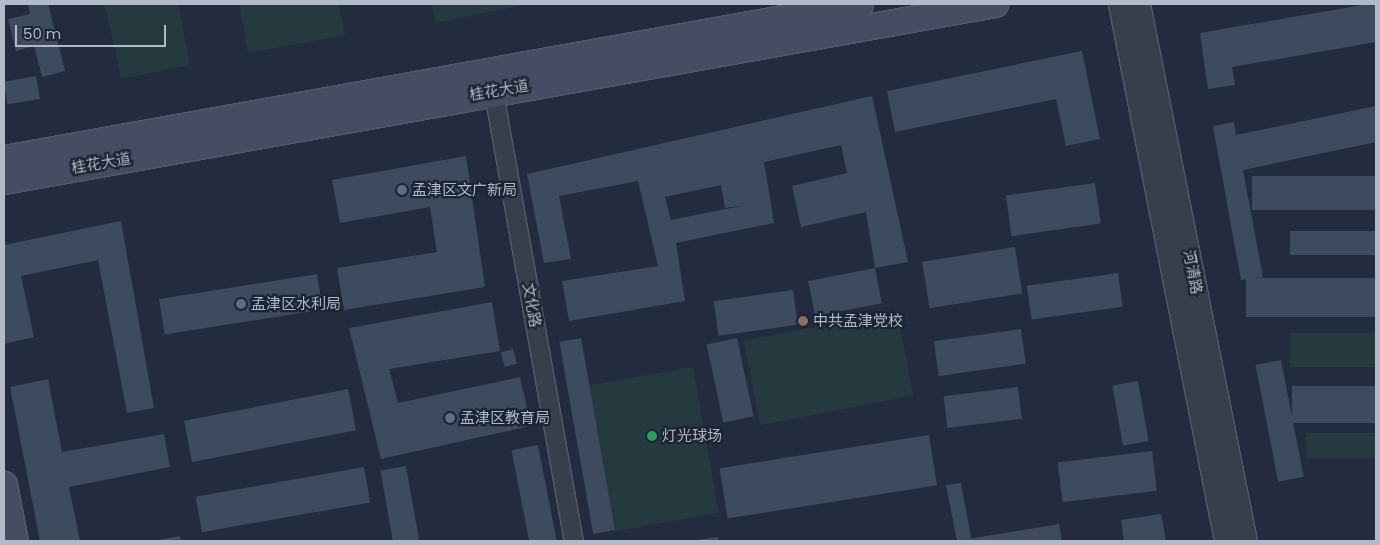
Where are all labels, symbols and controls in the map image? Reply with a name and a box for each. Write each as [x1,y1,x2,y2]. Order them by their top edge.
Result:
scale bar [18,15,169,47]
text: 50 m [23,23,61,44]
street label: 桂花大道 [468,76,530,104]
street label: 桂花大道 [70,149,132,177]
place label: 孟津区文广新局 [412,181,517,199]
marker: 孟津区文广新局 [396,184,408,196]
street label: 河清路 [1180,248,1206,296]
street label: 文化路 [519,281,545,329]
place label: 孟津区水利局 [251,295,341,313]
marker: 孟津区水利局 [235,298,247,310]
place label: 中共孟津党校 [813,312,903,330]
marker: 中共孟津党校 [797,315,809,327]
place label: 孟津区教育局 [460,409,550,427]
marker: 孟津区教育局 [444,412,456,424]
place label: 灯光球场 [662,427,722,445]
marker: 灯光球场 [646,430,658,442]

